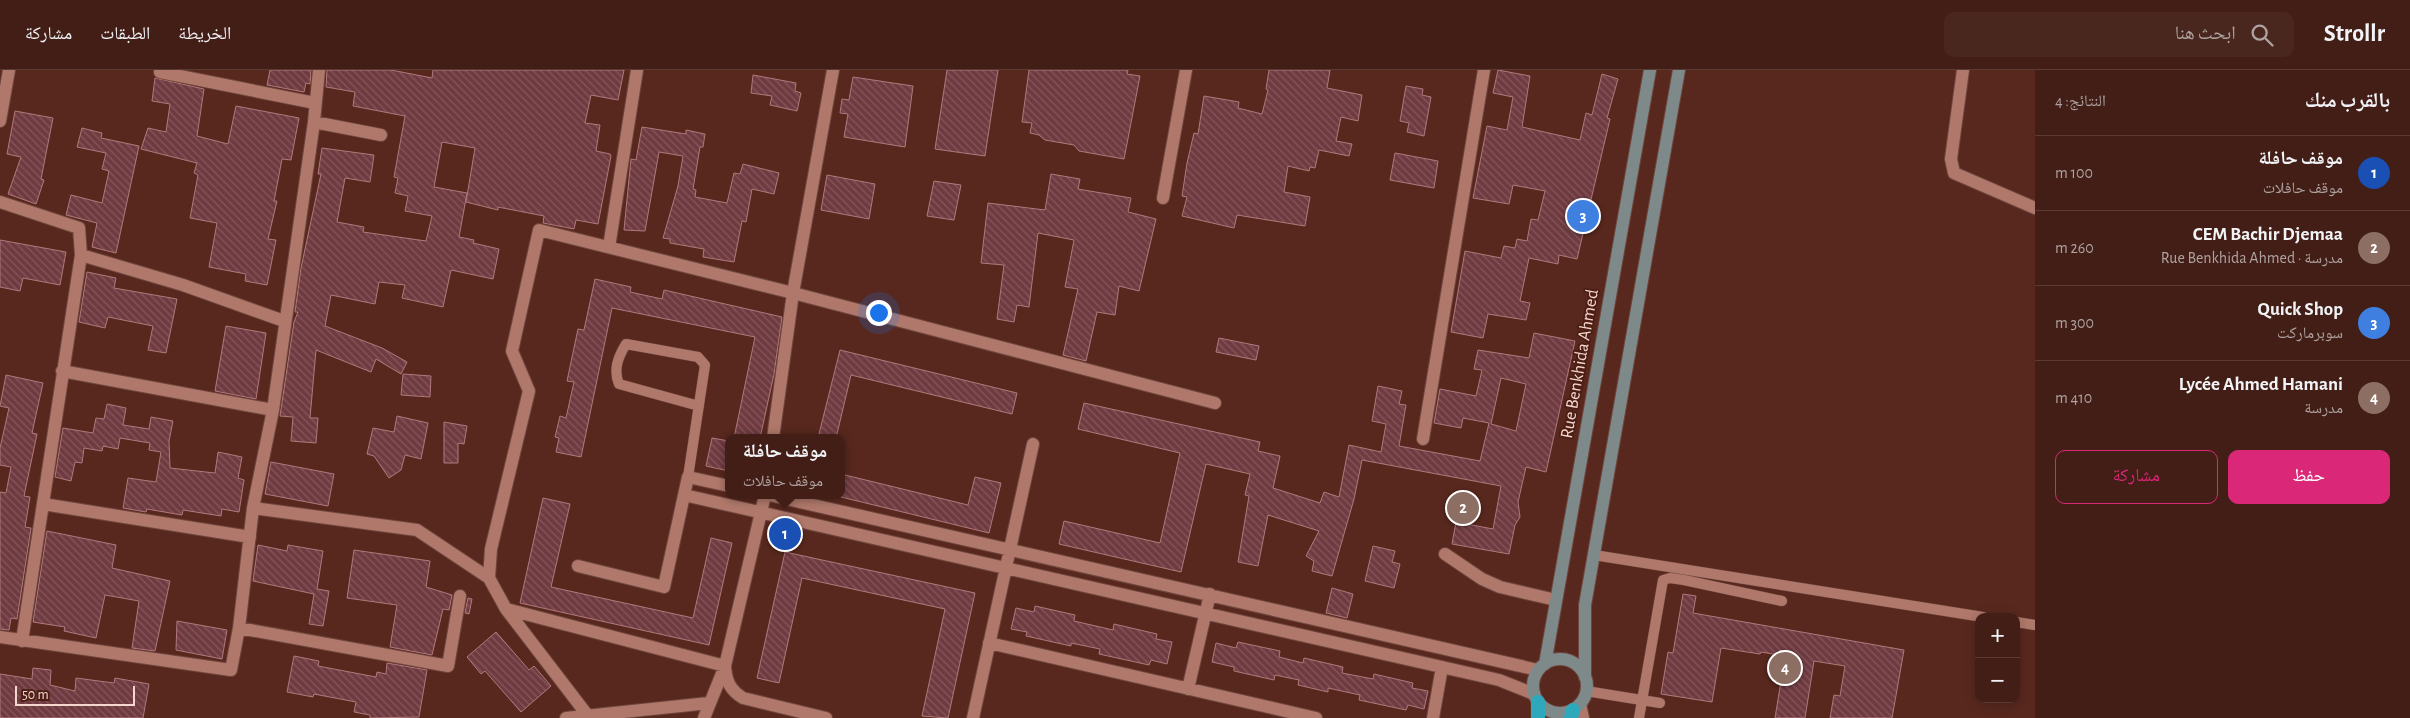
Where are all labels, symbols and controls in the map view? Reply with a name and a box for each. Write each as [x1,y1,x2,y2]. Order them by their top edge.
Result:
search box [1944,12,2294,57]
icon: search [2248,21,2276,49]
text: Strollr [2324,22,2385,46]
text: ابحث هنا [2175,24,2236,43]
text: مشاركة [25,25,72,43]
text: الطبقات [100,25,150,43]
text: الخريطة [178,25,231,43]
text: بالقرب منك [2305,90,2390,111]
text: النتائج: 4 [2055,93,2106,109]
text: موقف حافلة [2259,149,2343,168]
text: 100 m [2055,165,2093,181]
text: 1 [2371,165,2377,181]
text: موقف حافلات [2263,180,2343,196]
pin: 3 [1567,197,1599,235]
text: CEM Bachir Djemaa [2193,225,2343,244]
text: 260 m [2055,240,2094,256]
text: 2 [2370,240,2378,256]
text: مدرسة · Rue Benkhida Ahmed [2161,250,2343,266]
street label: Rue Benkhida Ahmed [1558,288,1602,440]
your location [866,300,892,326]
text: Quick Shop [2258,300,2343,319]
text: 300 m [2055,315,2094,331]
text: 3 [2371,315,2377,331]
text: سوبرماركت [2277,325,2343,341]
text: Lycée Ahmed Hamani [2179,375,2343,394]
text: 410 m [2055,390,2092,406]
text: 4 [2370,390,2378,406]
text: مدرسة [2304,400,2343,416]
popup [725,434,845,499]
text: موقف حافلة [743,442,827,461]
button: مشاركة [2055,450,2218,504]
button: حفظ [2228,450,2390,504]
text: موقف حافلات [743,473,823,489]
pin: 2 [1447,489,1479,527]
pin: 1 [769,515,801,553]
map controls [1975,613,2020,703]
button: + [1975,613,2020,658]
pin: 4 [1769,649,1801,687]
button: − [1975,658,2020,703]
scale bar [15,683,135,706]
text: 50 m [22,688,49,702]

